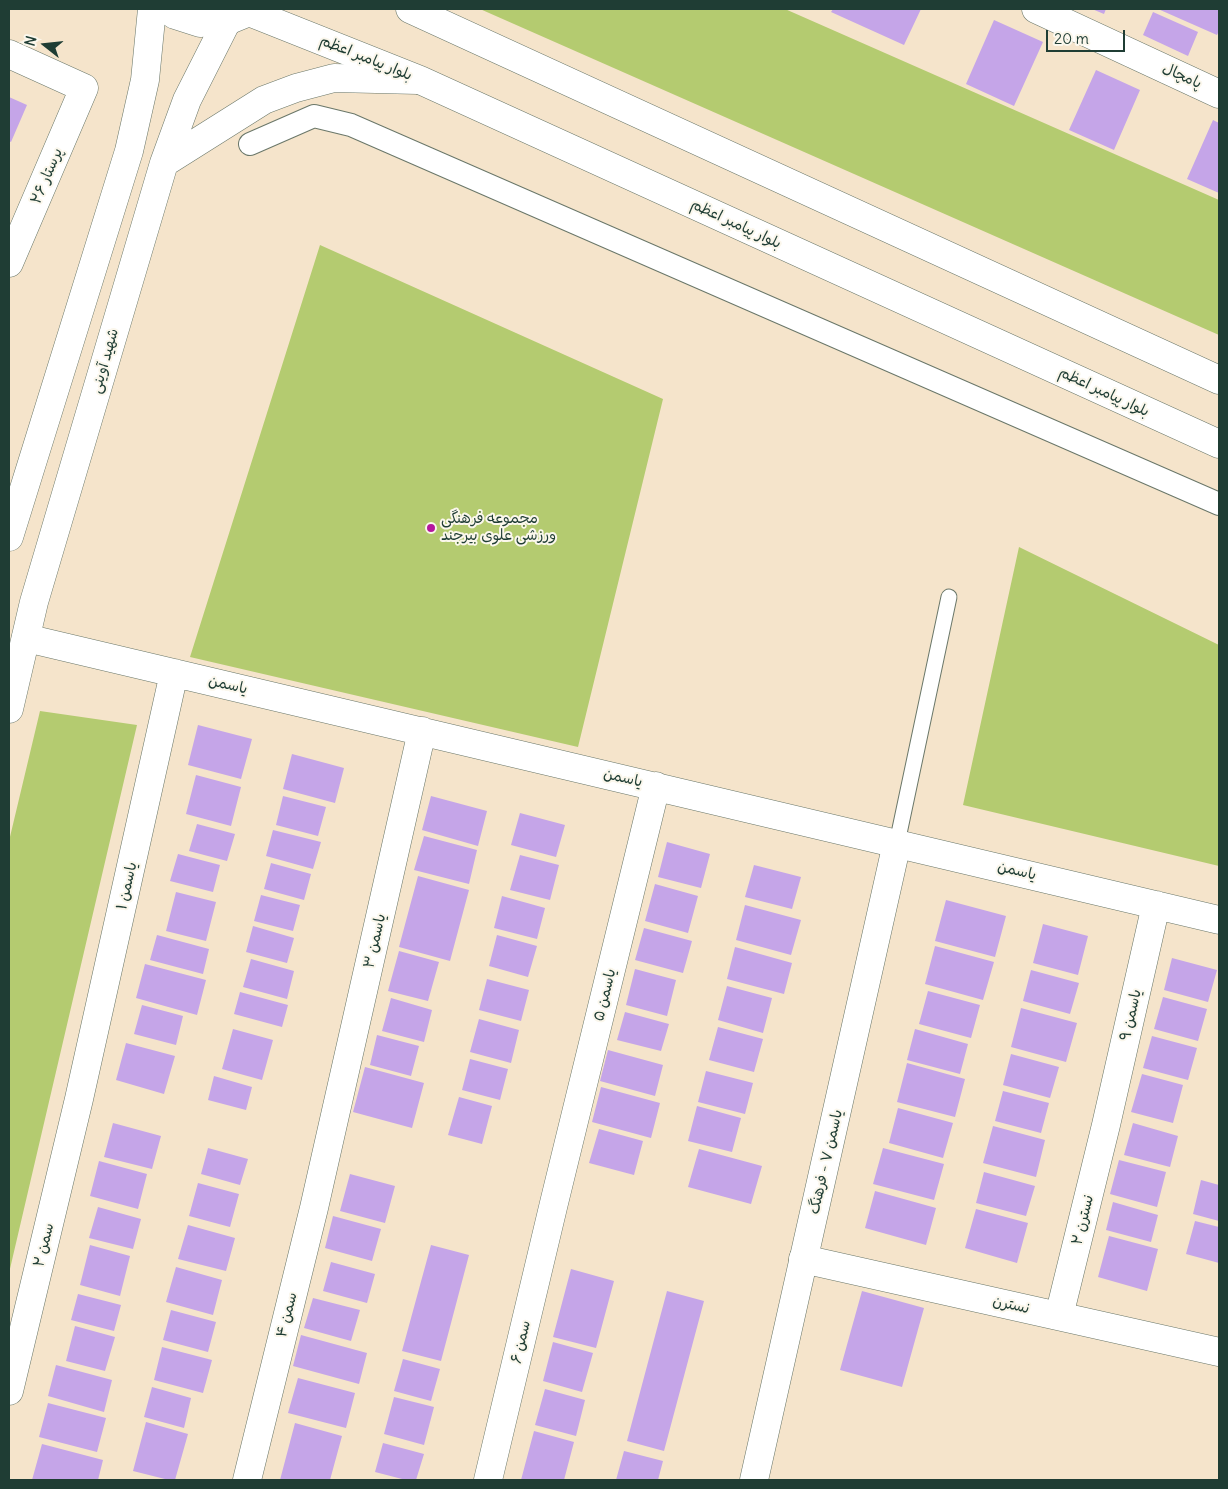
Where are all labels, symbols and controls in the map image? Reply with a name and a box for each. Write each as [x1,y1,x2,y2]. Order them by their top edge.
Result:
north arrow [20,20,70,70]
scale bar [1048,20,1127,52]
text: 20 m [1054,29,1089,48]
street label: بلوار پیامبر اعظم [317,31,415,85]
text: N [21,34,41,48]
street label: پامچال [1159,59,1205,93]
street label: پرستار ۲۶ [27,145,67,207]
street label: بلوار پیامبر اعظم [688,195,784,253]
street label: شهید آوینی [87,326,123,396]
street label: بلوار پیامبر اعظم [1056,363,1152,421]
place label: مجموعه فرهنگی ورزشی علوی بیرجند [441,510,556,545]
marker: مجموعه فرهنگی ورزشی علوی بیرجند [425,522,437,534]
street label: یاسمن [207,672,249,698]
street label: یاسمن [602,765,644,791]
street label: یاسمن [996,857,1038,885]
street label: یاسمن ۱ [113,860,141,912]
street label: یاسمن ۳ [360,912,390,970]
street label: یاسمن ۵ [590,967,620,1023]
street label: یاسمن ۹ [1116,987,1146,1043]
street label: یاسمن ۷ - فرهنگ [805,1108,847,1216]
street label: نسترن ۲ [1068,1193,1098,1247]
street label: سمن ۲ [30,1221,58,1269]
street label: سمن ۴ [273,1291,301,1339]
street label: نسترن [991,1292,1031,1318]
street label: سمن ۶ [507,1319,535,1365]

